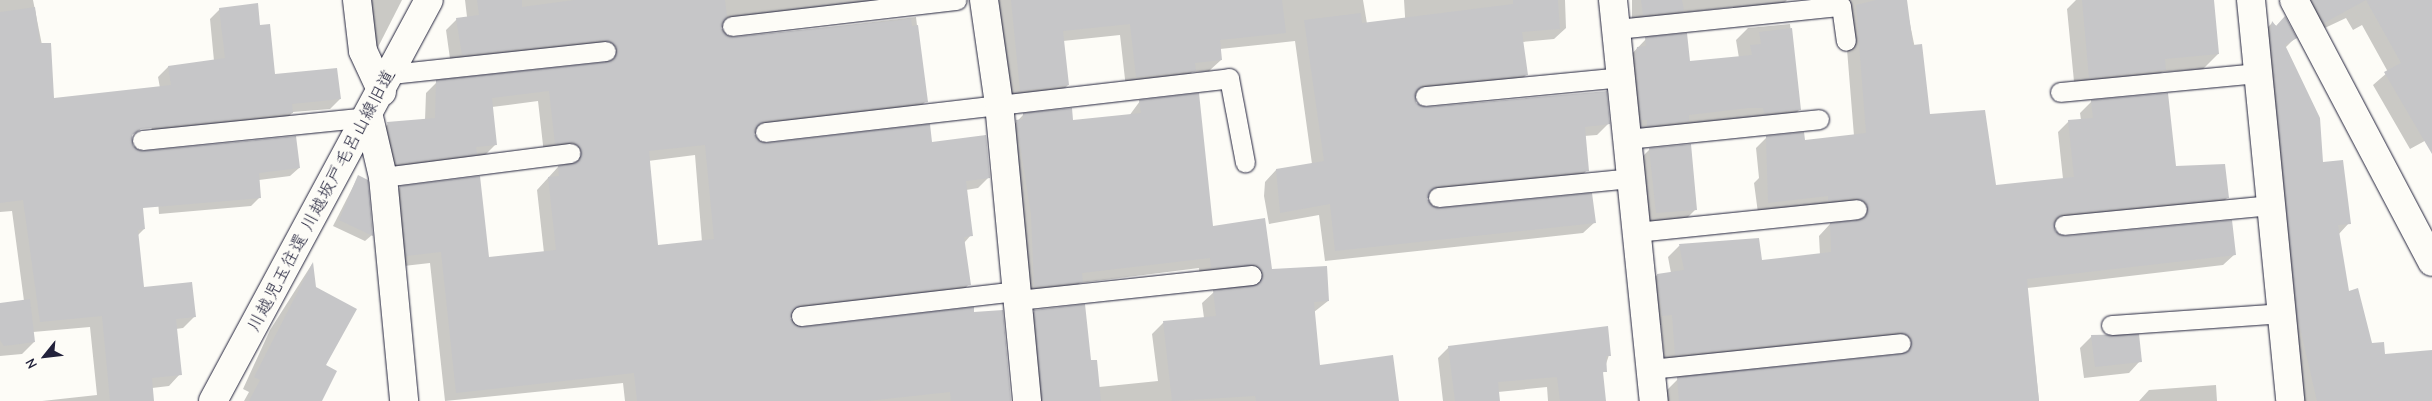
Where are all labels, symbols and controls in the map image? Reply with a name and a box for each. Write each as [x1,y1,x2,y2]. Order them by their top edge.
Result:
street label: 川越児玉往還 川越坂戸毛呂山線旧道 [243,66,401,336]
north arrow [20,331,70,381]
text: N [22,355,41,372]

